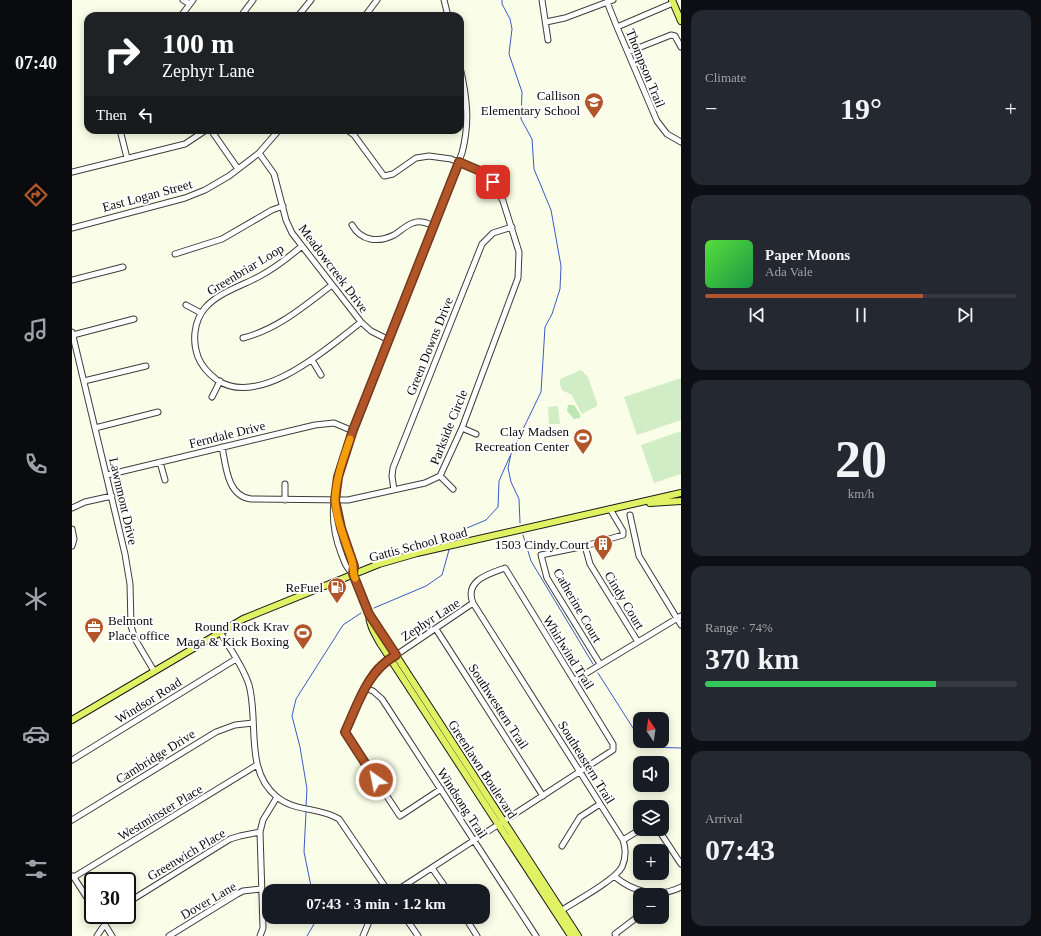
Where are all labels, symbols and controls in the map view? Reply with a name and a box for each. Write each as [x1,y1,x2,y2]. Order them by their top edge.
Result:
street label: Thompson Trail [623,27,668,110]
icon: right [96,28,148,80]
text: 100 m [162,28,234,59]
text: 07:40 [15,53,57,73]
text: Zephyr Lane [162,61,254,81]
text: Climate [705,70,746,85]
place label: Callison Elementary School [481,88,580,118]
school or university icon: Callison Elementary School [583,91,605,119]
text: 19° [840,92,882,125]
text: − [705,96,717,121]
text: + [1005,96,1017,121]
icon: left [135,104,157,126]
text: Then [96,107,127,123]
pin [476,165,510,199]
icon: arrive [482,171,504,193]
street label: East Logan Street [101,176,194,215]
icon: directions [22,181,50,209]
street label: Meadowcreek Drive [296,221,372,316]
street label: Greenbriar Loop [204,241,286,298]
text: Paper Moons [765,247,850,263]
text: Ada Vale [765,264,813,279]
street label: Green Downs Drive [403,295,456,398]
icon: previous [746,304,768,326]
icon: pause [850,304,872,326]
icon: next [954,304,976,326]
icon: music [22,316,50,344]
street label: Parkside Circle [427,387,470,467]
street label: Ferndale Drive [187,418,267,451]
place label: Clay Madsen Recreation Center [475,424,570,454]
sports icon: Clay Madsen Recreation Center [572,427,594,455]
text: 20 [835,431,887,488]
icon: phone [22,450,50,478]
street label: Lawnmont Drive [106,456,141,546]
text: km/h [848,486,874,501]
street label: Gattis School Road [367,524,469,565]
building icon: 1503 Cindy Court [592,533,614,561]
place label: 1503 Cindy Court [495,537,589,552]
street label: Catherine Court [550,565,605,645]
street label: Cindy Court [601,569,648,632]
fuel station icon: ReFuel [326,576,348,604]
place label: ReFuel [285,580,323,595]
icon: climate [22,585,50,613]
street label: Zephyr Lane [398,595,463,644]
place label: Belmont Place office [108,613,170,643]
street label: Whirlwind Trail [540,613,597,692]
office icon: Belmont Place office [83,616,105,644]
place label: Round Rock Krav Maga & Kick Boxing [176,619,289,649]
text: Range · 74% [705,620,773,635]
sports icon: Round Rock Krav Maga & Kick Boxing [292,622,314,650]
text: 370 km [705,642,799,675]
street label: Southwestern Trail [465,661,532,752]
street label: Windsor Road [113,674,184,727]
north arrow [633,712,669,748]
map controls [633,712,669,924]
street label: Greenlawn Boulevard [445,717,520,822]
street label: Southeastern Trail [555,718,618,807]
icon: car [22,720,50,748]
street label: Cambridge Drive [113,726,198,787]
button: sound [633,756,669,792]
position arrow [355,759,397,801]
street label: Windsong Trail [434,765,491,842]
street label: Westminster Place [115,781,205,844]
button: layers [633,800,669,836]
text: Arrival [705,811,743,826]
street label: Greenwich Place [144,825,228,884]
text: 07:43 [705,833,775,866]
button: + [633,844,669,880]
icon: filters [22,855,50,883]
speed limit sign: 30 [84,872,136,924]
street label: Dover Lane [178,878,239,922]
button: − [633,888,669,924]
text: 07:43 · 3 min · 1.2 km [306,896,446,912]

